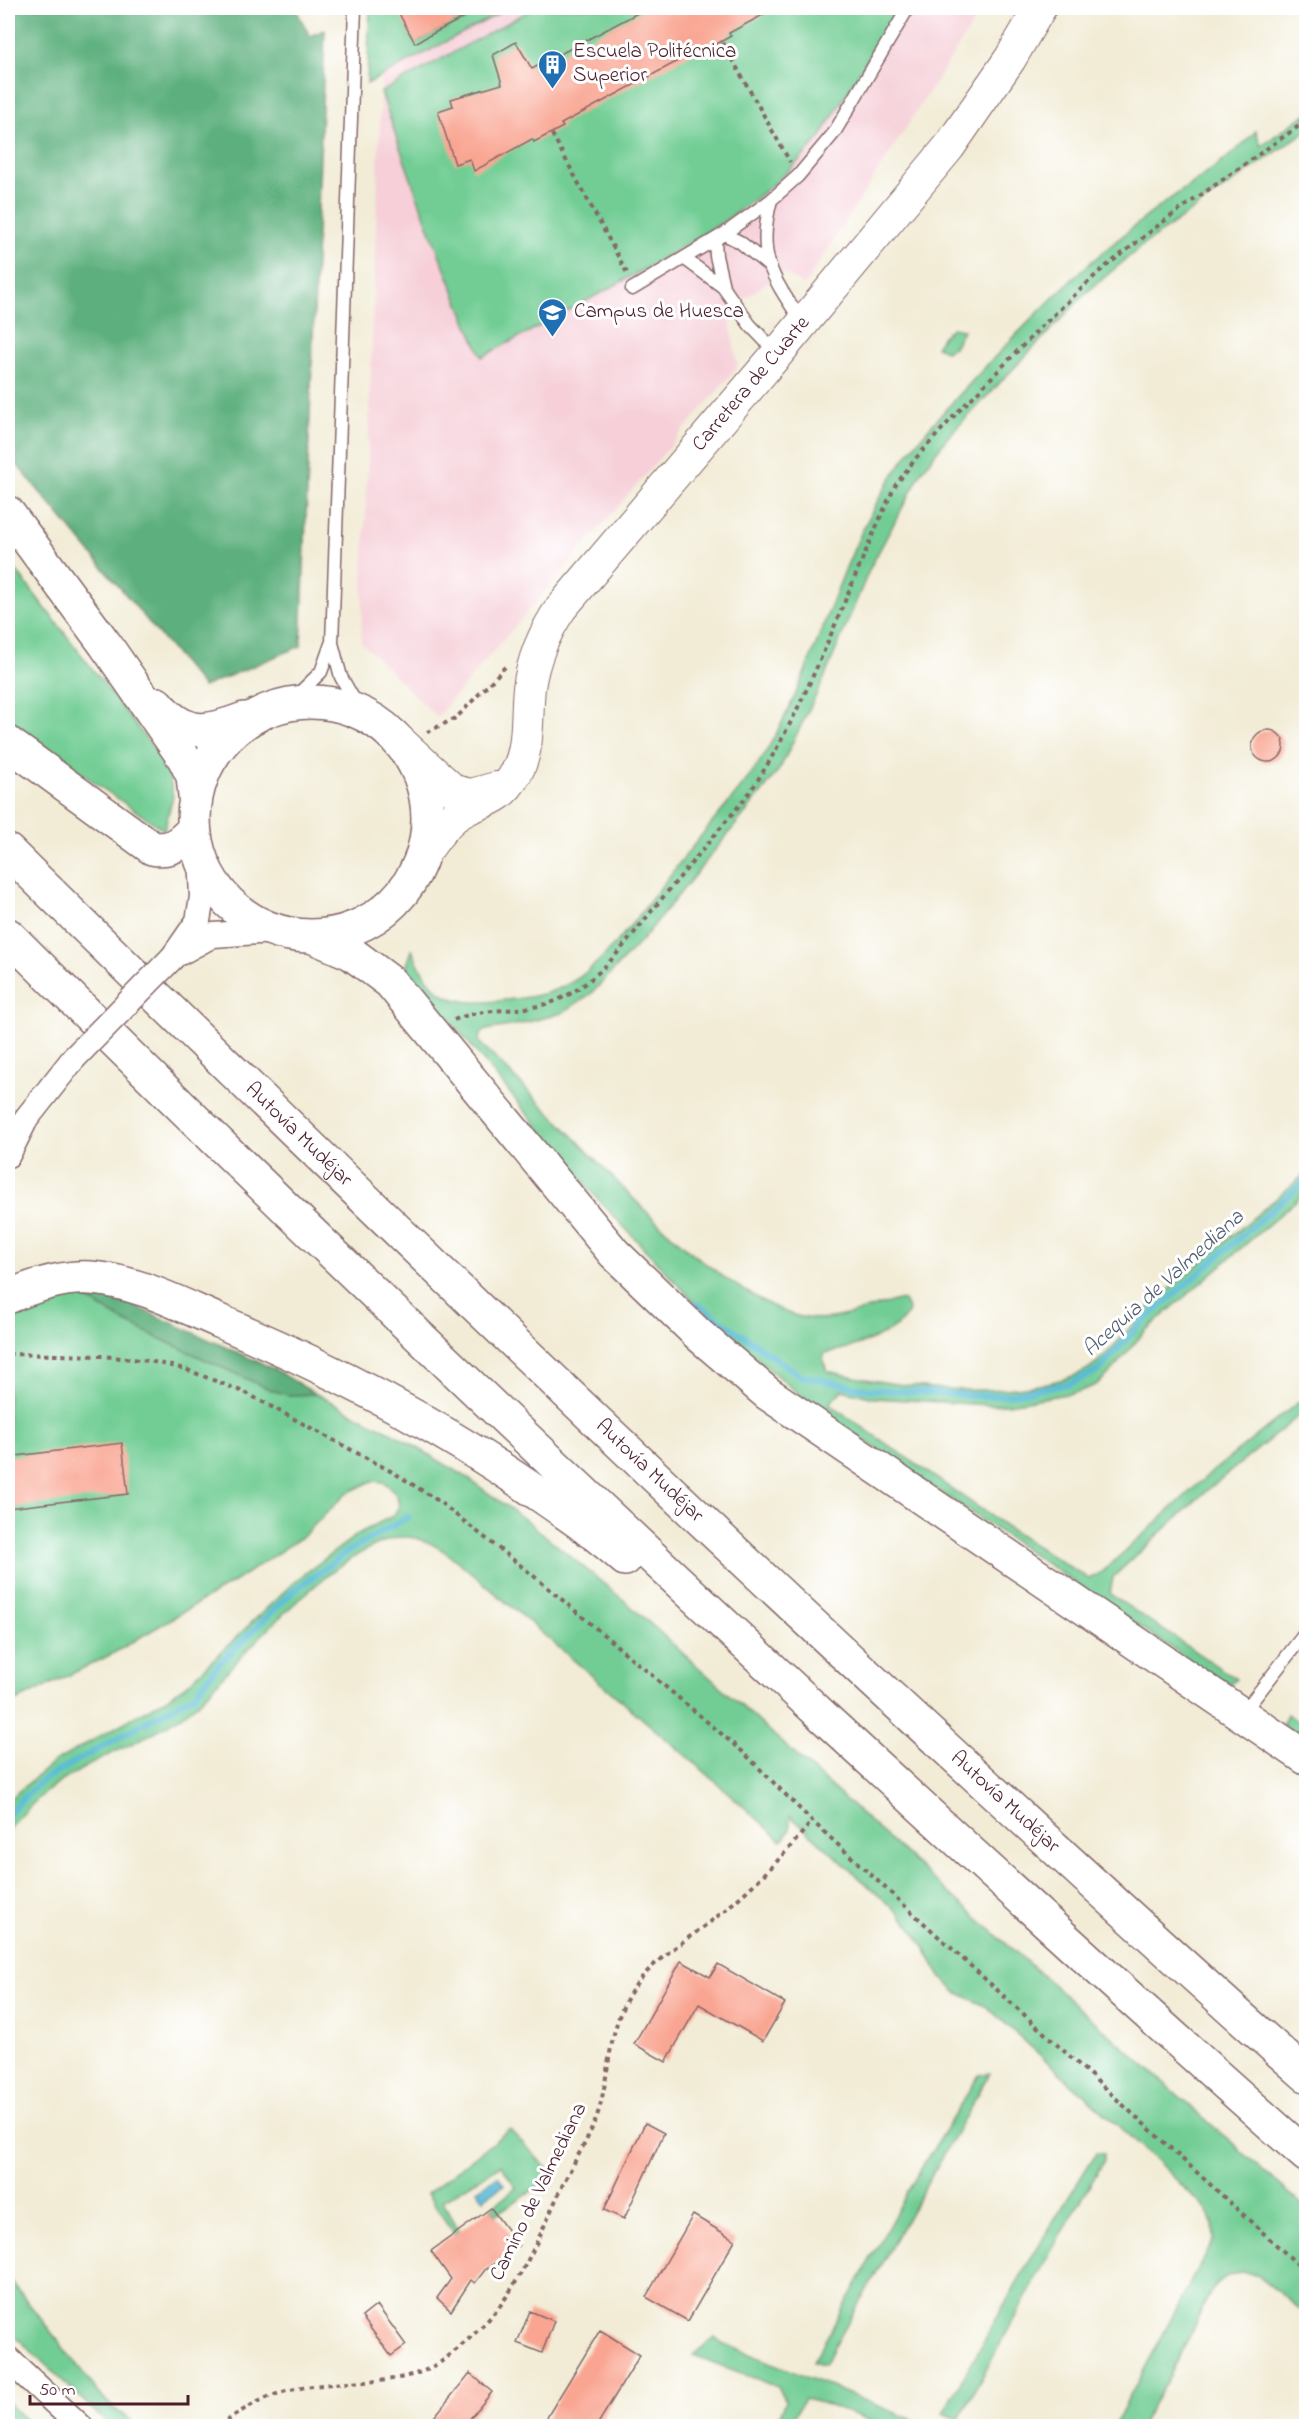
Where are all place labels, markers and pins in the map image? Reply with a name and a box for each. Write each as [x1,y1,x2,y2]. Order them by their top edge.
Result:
place label: Escuela Politécnica Superior [573,37,736,91]
building icon: Escuela Politécnica Superior [536,48,568,90]
school or university icon: Campus de Huesca [537,296,569,338]
place label: Campus de Huesca [574,297,744,327]

